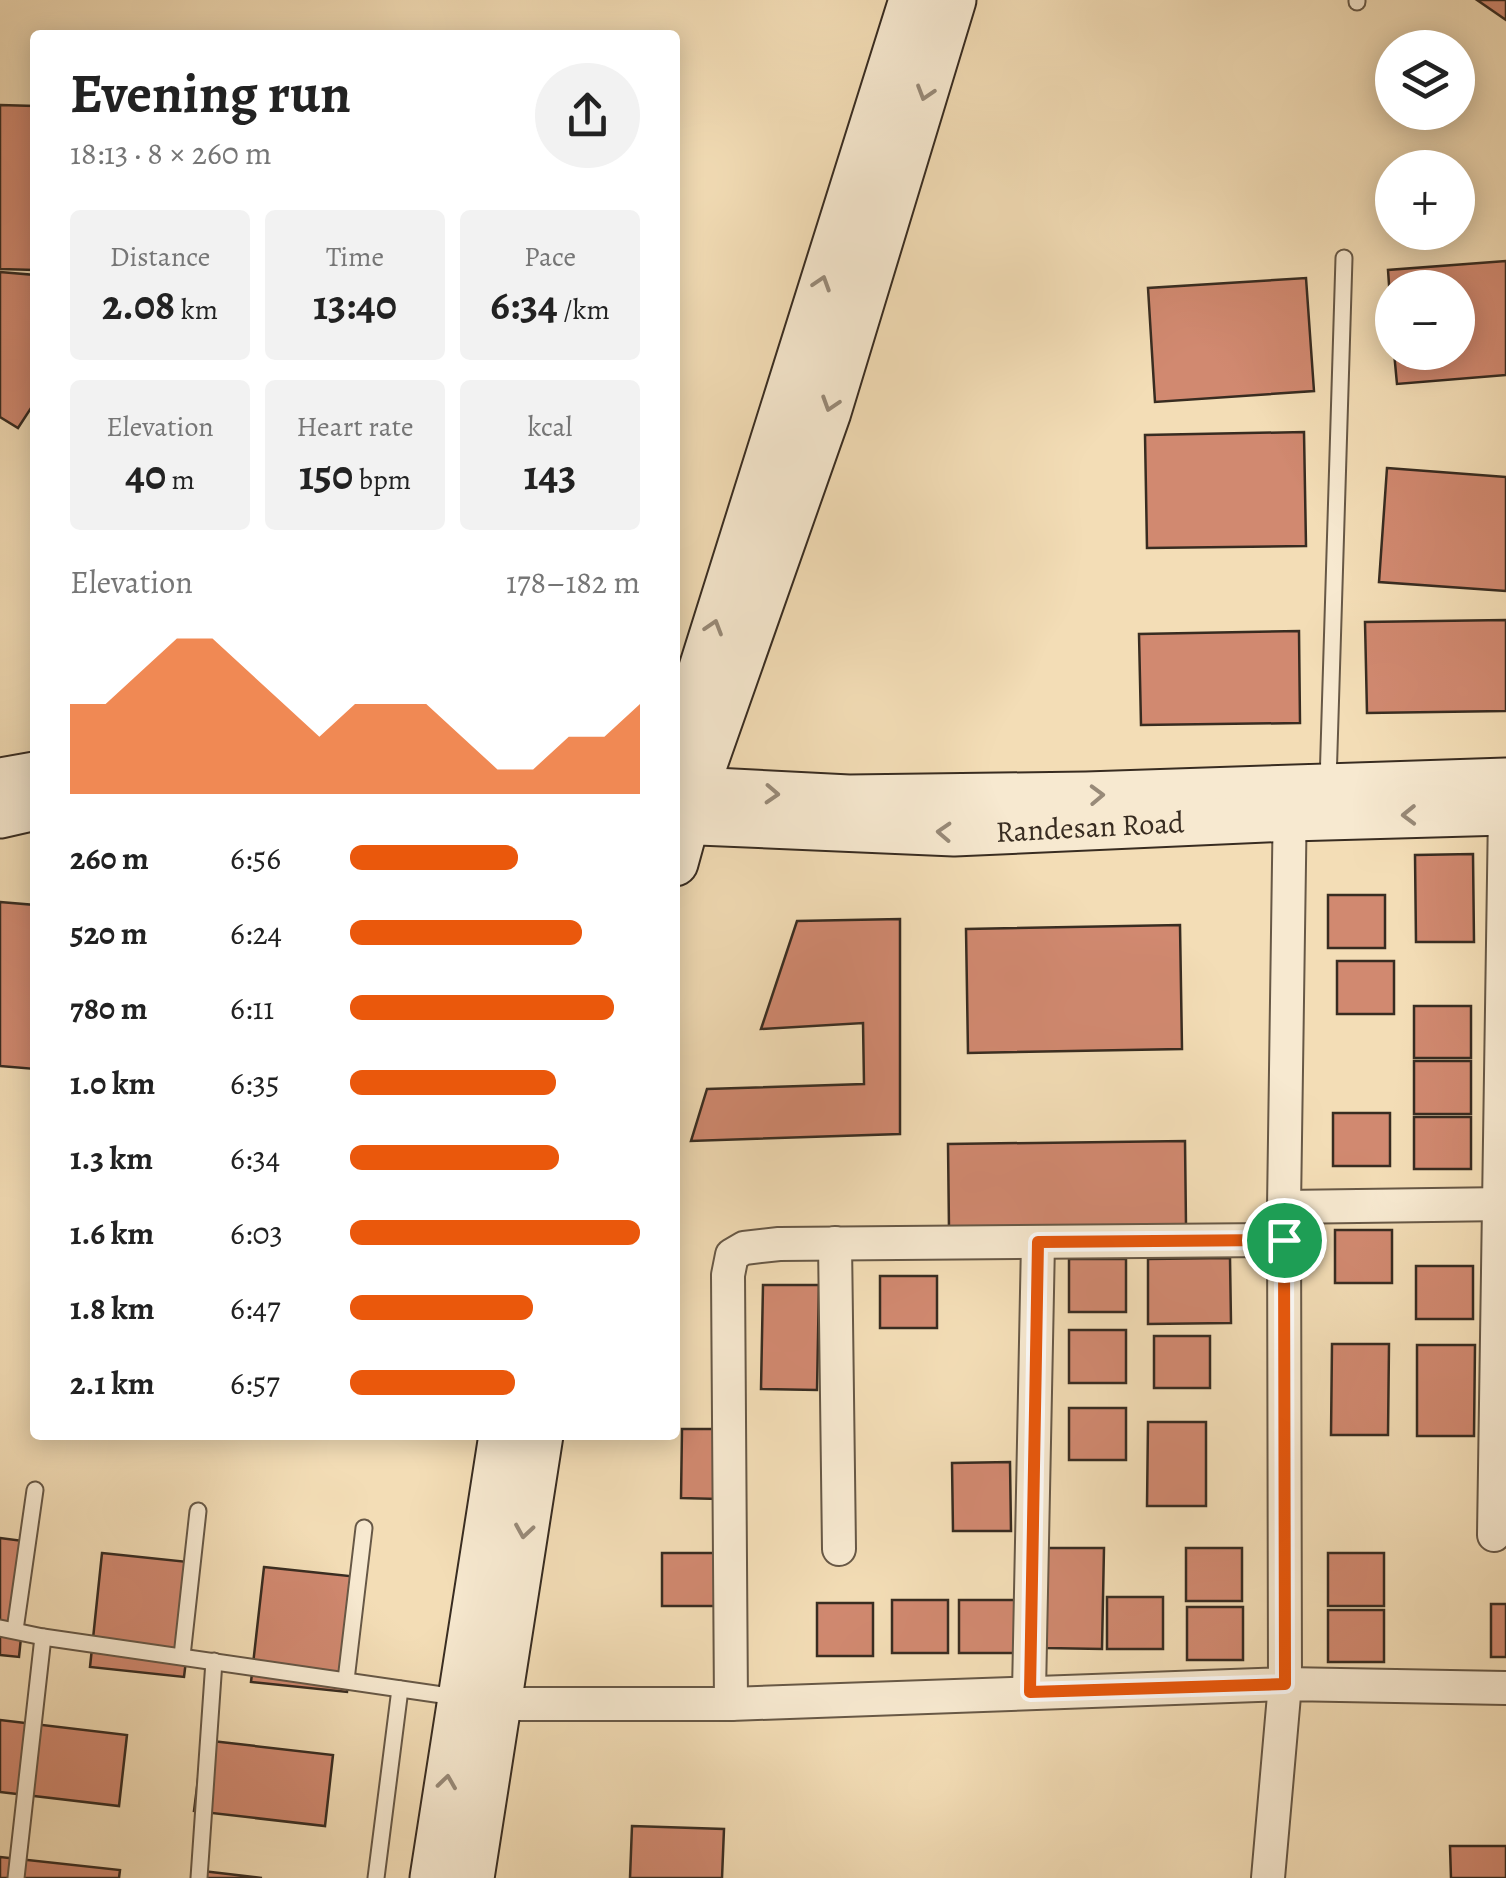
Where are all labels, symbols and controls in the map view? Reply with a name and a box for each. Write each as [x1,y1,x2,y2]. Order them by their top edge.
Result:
map controls [1375,30,1475,370]
button: layers [1375,30,1475,130]
text: Evening run [70,56,351,131]
button: share [535,63,640,168]
one-way arrow [916,84,937,101]
text: 18:13 · 8 × 260 m [70,131,272,175]
button: + [1375,150,1475,250]
text: Distance [110,238,210,276]
text: Time [326,238,384,276]
text: Pace [524,238,576,276]
button: − [1375,270,1475,370]
text: 2.08 [102,276,175,333]
text: 13:40 [313,276,397,333]
text: 6:34 [490,276,558,333]
one-way arrow [810,276,830,293]
text: km [175,291,218,329]
text: /km [558,291,610,329]
one-way arrow [822,395,842,412]
text: Elevation [106,408,214,446]
text: Heart rate [297,408,413,446]
text: kcal [528,408,572,446]
text: 40 [125,446,166,503]
text: 150 [299,446,353,503]
text: 143 [524,446,576,503]
text: m [166,461,195,499]
text: bpm [353,461,411,499]
text: Elevation [70,560,193,604]
text: 178–182 m [506,560,640,604]
one-way arrow [702,619,723,636]
one-way arrow [765,783,781,804]
one-way arrow [1090,784,1106,805]
street label: Randesan Road [995,802,1186,852]
one-way arrow [1400,804,1416,825]
one-way arrow [935,822,951,843]
text: 260 m [70,836,149,880]
text: 6:56 [230,836,281,880]
text: 520 m [70,911,148,955]
text: 6:24 [230,911,282,955]
text: 780 m [70,986,148,1030]
text: 6:11 [230,986,274,1030]
text: 1.0 km [70,1061,155,1105]
text: 6:35 [230,1061,279,1105]
text: 1.3 km [70,1136,153,1180]
text: 6:34 [230,1136,280,1180]
pin [1242,1198,1327,1283]
text: 1.6 km [70,1211,154,1255]
text: 6:03 [230,1211,283,1255]
icon: arrive [1257,1213,1312,1268]
text: 1.8 km [70,1286,155,1330]
text: 6:47 [230,1286,280,1330]
text: 2.1 km [70,1361,155,1405]
text: 6:57 [230,1361,280,1405]
one-way arrow [514,1523,535,1540]
one-way arrow [436,1773,457,1790]

